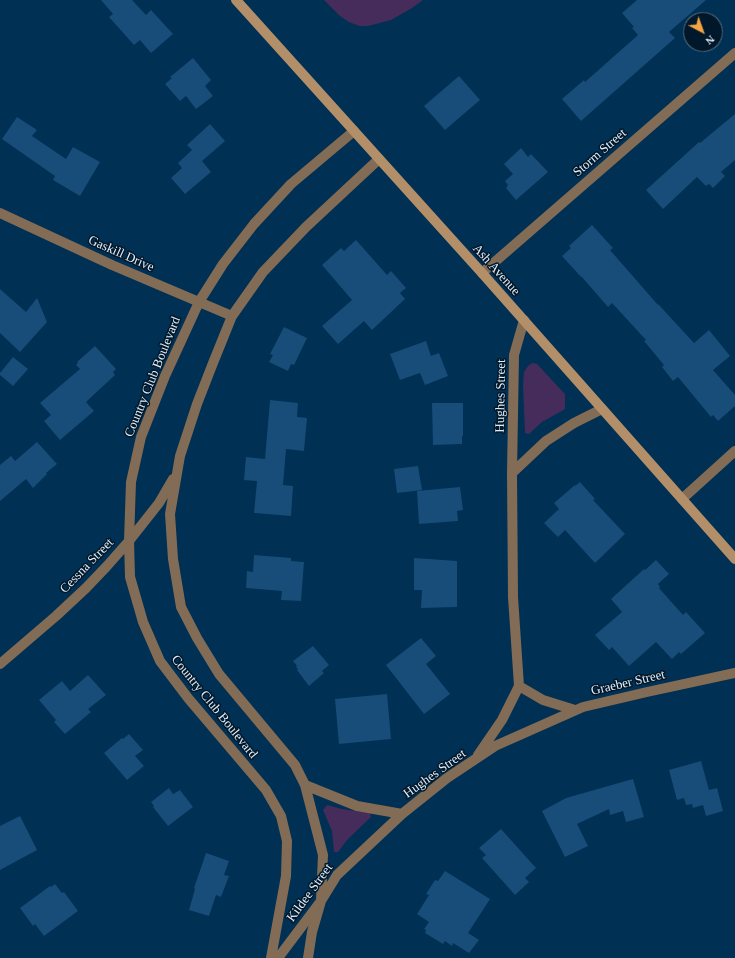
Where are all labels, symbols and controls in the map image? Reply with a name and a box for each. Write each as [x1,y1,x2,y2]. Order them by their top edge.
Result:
north arrow [683,12,723,52]
text: N [703,33,717,47]
street label: Storm Street [570,126,630,180]
street label: Gaskill Drive [86,233,156,275]
street label: Ash Avenue [469,241,523,299]
street label: Country Club Boulevard [122,314,184,440]
street label: Hughes Street [493,359,509,433]
street label: Cessna Street [57,535,117,597]
street label: Country Club Boulevard [167,652,261,762]
street label: Graeber Street [589,667,667,699]
street label: Hughes Street [401,746,469,802]
street label: Kildee Street [284,861,336,925]

